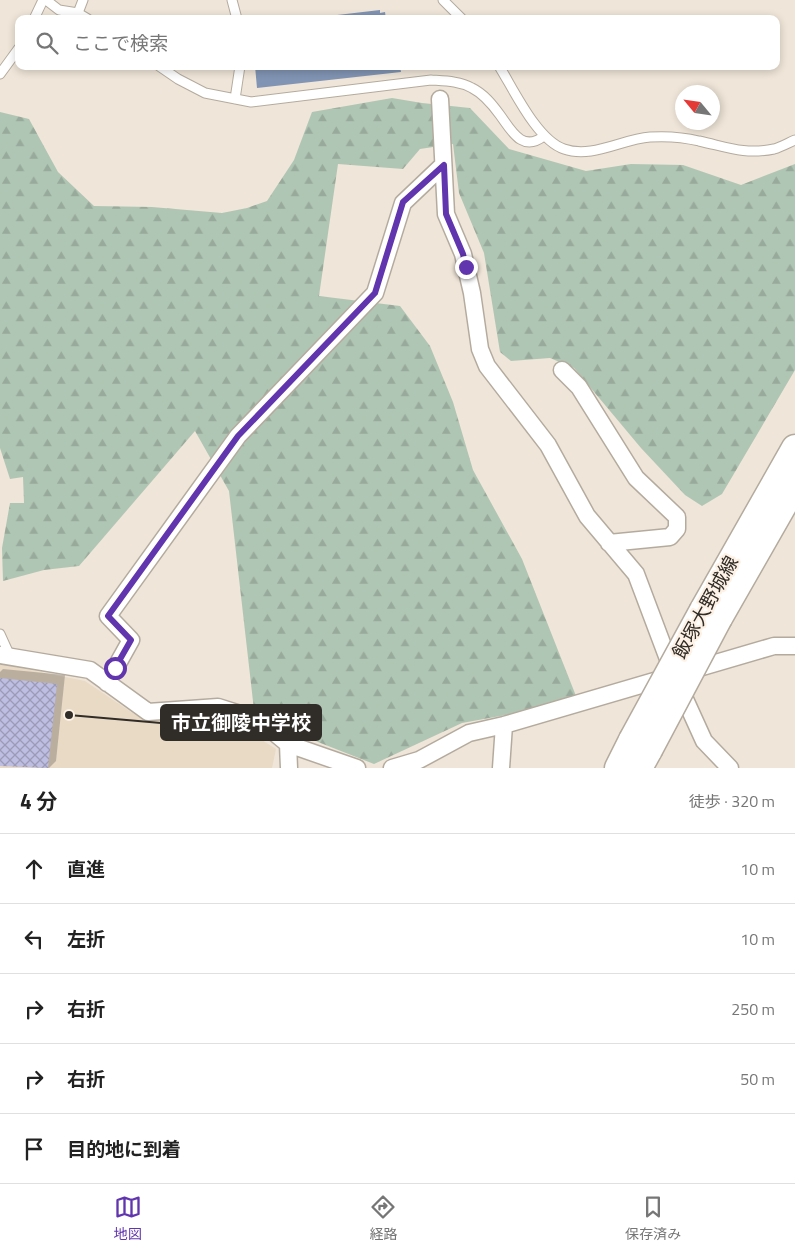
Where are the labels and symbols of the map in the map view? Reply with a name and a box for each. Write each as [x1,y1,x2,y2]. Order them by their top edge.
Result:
north arrow [675,85,720,130]
route end [455,256,478,279]
street label: 飯塚大野城線 [664,550,745,664]
route start [104,657,127,680]
callout: 市立御陵中学校 [161,705,321,740]
text: 市立御陵中学校 [171,707,311,738]

